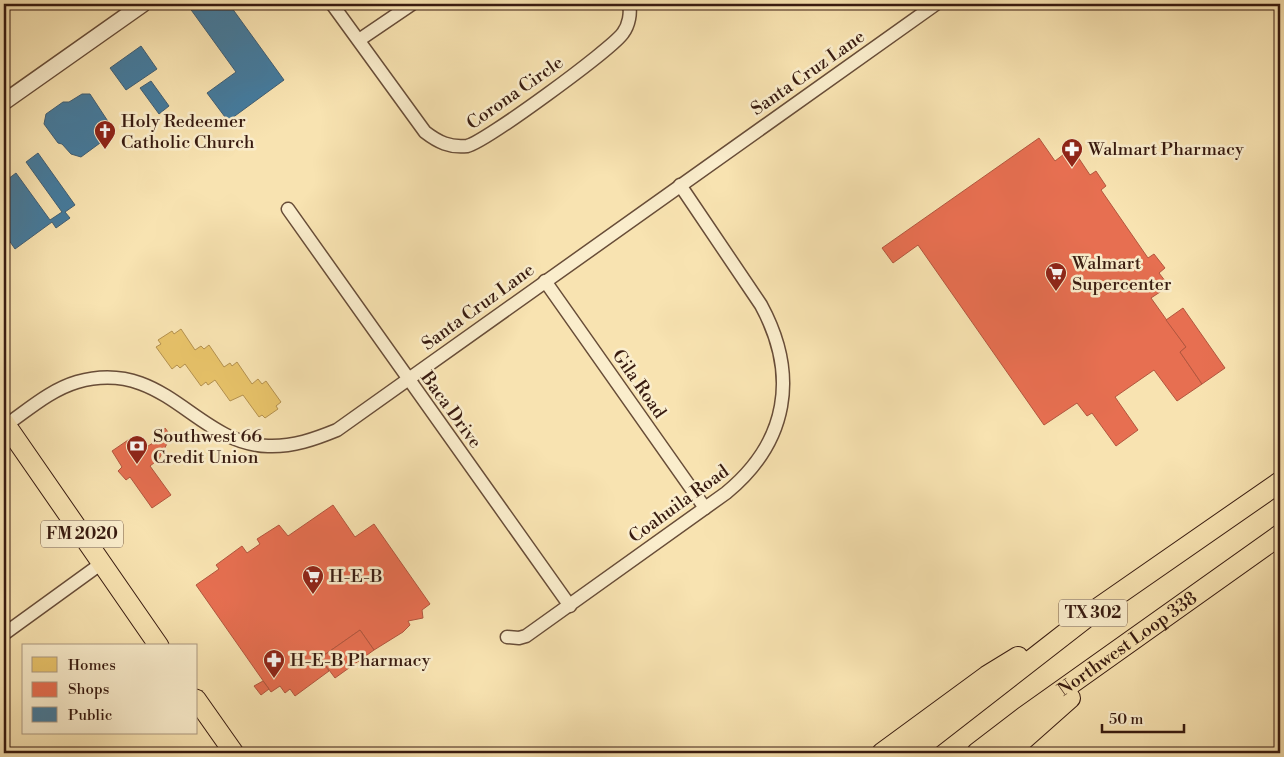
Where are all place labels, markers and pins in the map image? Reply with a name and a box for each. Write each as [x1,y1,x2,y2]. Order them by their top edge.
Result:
place label: Holy Redeemer Catholic Church [121,110,255,154]
church icon: Holy Redeemer Catholic Church [93,119,117,150]
pharmacy icon: Walmart Pharmacy [1060,137,1084,168]
place label: Walmart Pharmacy [1087,138,1244,161]
place label: Walmart Supercenter [1071,252,1172,296]
supermarket icon: Walmart Supercenter [1044,261,1068,292]
place label: Southwest 66 Credit Union [153,425,262,469]
bank icon: Southwest 66 Credit Union [125,434,149,465]
supermarket icon: H-E-B [301,564,325,595]
place label: H-E-B [329,565,383,588]
pharmacy icon: H-E-B Pharmacy [262,648,286,679]
place label: H-E-B Pharmacy [290,649,431,672]

